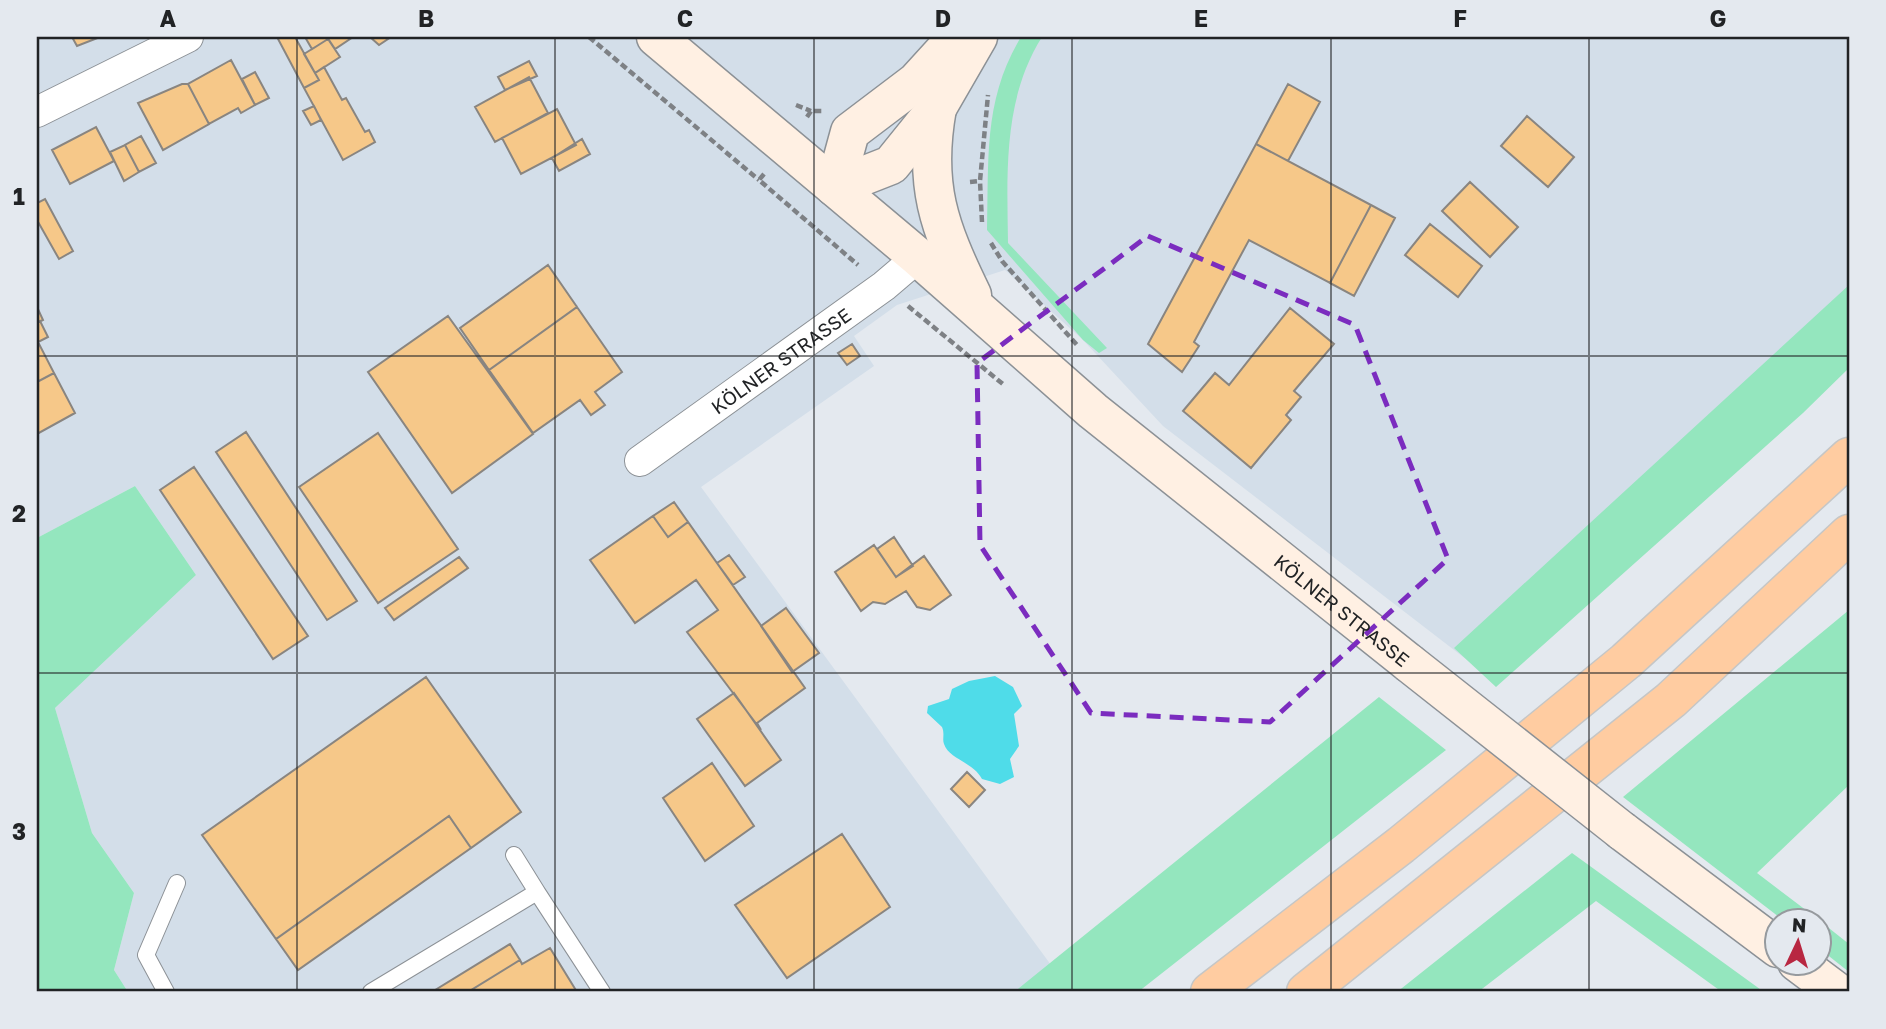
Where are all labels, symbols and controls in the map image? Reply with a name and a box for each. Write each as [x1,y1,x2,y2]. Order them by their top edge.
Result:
text: A [160,4,177,32]
text: B [418,4,434,32]
text: C [677,4,693,32]
text: D [935,4,951,32]
text: E [1194,4,1208,32]
text: F [1453,4,1467,32]
text: G [1710,4,1726,32]
text: 1 [13,182,25,210]
street label: KÖLNER STRASSE [706,302,855,418]
text: 2 [12,499,26,527]
street label: KÖLNER STRASSE [1270,549,1415,671]
text: 3 [12,817,26,845]
north arrow [1764,906,1834,976]
text: N [1791,913,1807,937]

